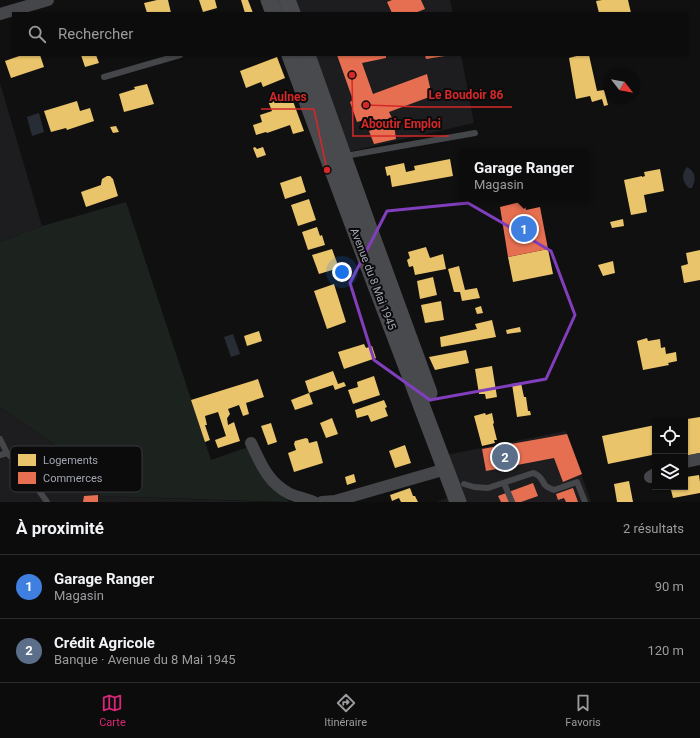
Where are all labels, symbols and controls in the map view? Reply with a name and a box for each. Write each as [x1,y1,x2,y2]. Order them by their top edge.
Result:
search box [12,12,688,56]
icon: search [26,23,48,45]
text: Rechercher [58,25,133,43]
north arrow [604,68,640,104]
callout: Le Boudoir 86 [421,83,512,107]
callout: Aulnes [261,85,314,109]
text: Le Boudoir 86 [429,88,504,102]
text: Aulnes [269,90,307,104]
callout: Aboutir Emploi [353,112,449,136]
text: Aboutir Emploi [361,117,441,131]
popup [459,149,589,201]
text: Garage Ranger [474,159,574,177]
text: Magasin [474,177,524,192]
pin: 1 [511,214,537,244]
street label: Avenue du 8 Mai 1945 [348,226,398,332]
your location [332,262,352,282]
map controls [652,418,688,490]
button: locate [652,418,688,454]
pin: 2 [492,442,518,472]
legend [10,446,142,492]
text: Logements [43,454,98,467]
button: layers [652,454,688,490]
text: Commerces [43,472,103,485]
text: À proximité [16,518,104,538]
text: 2 résultats [623,521,684,536]
text: Garage Ranger [54,570,154,588]
text: 1 [25,579,33,594]
text: 90 m [655,579,684,594]
text: Magasin [54,588,104,603]
text: Crédit Agricole [54,634,155,652]
text: 2 [25,643,33,658]
text: 120 m [647,643,684,658]
text: Banque · Avenue du 8 Mai 1945 [54,652,236,667]
tab: Carte [99,692,126,729]
tab: Itinéraire [324,692,367,729]
tab: Favoris [565,692,601,729]

